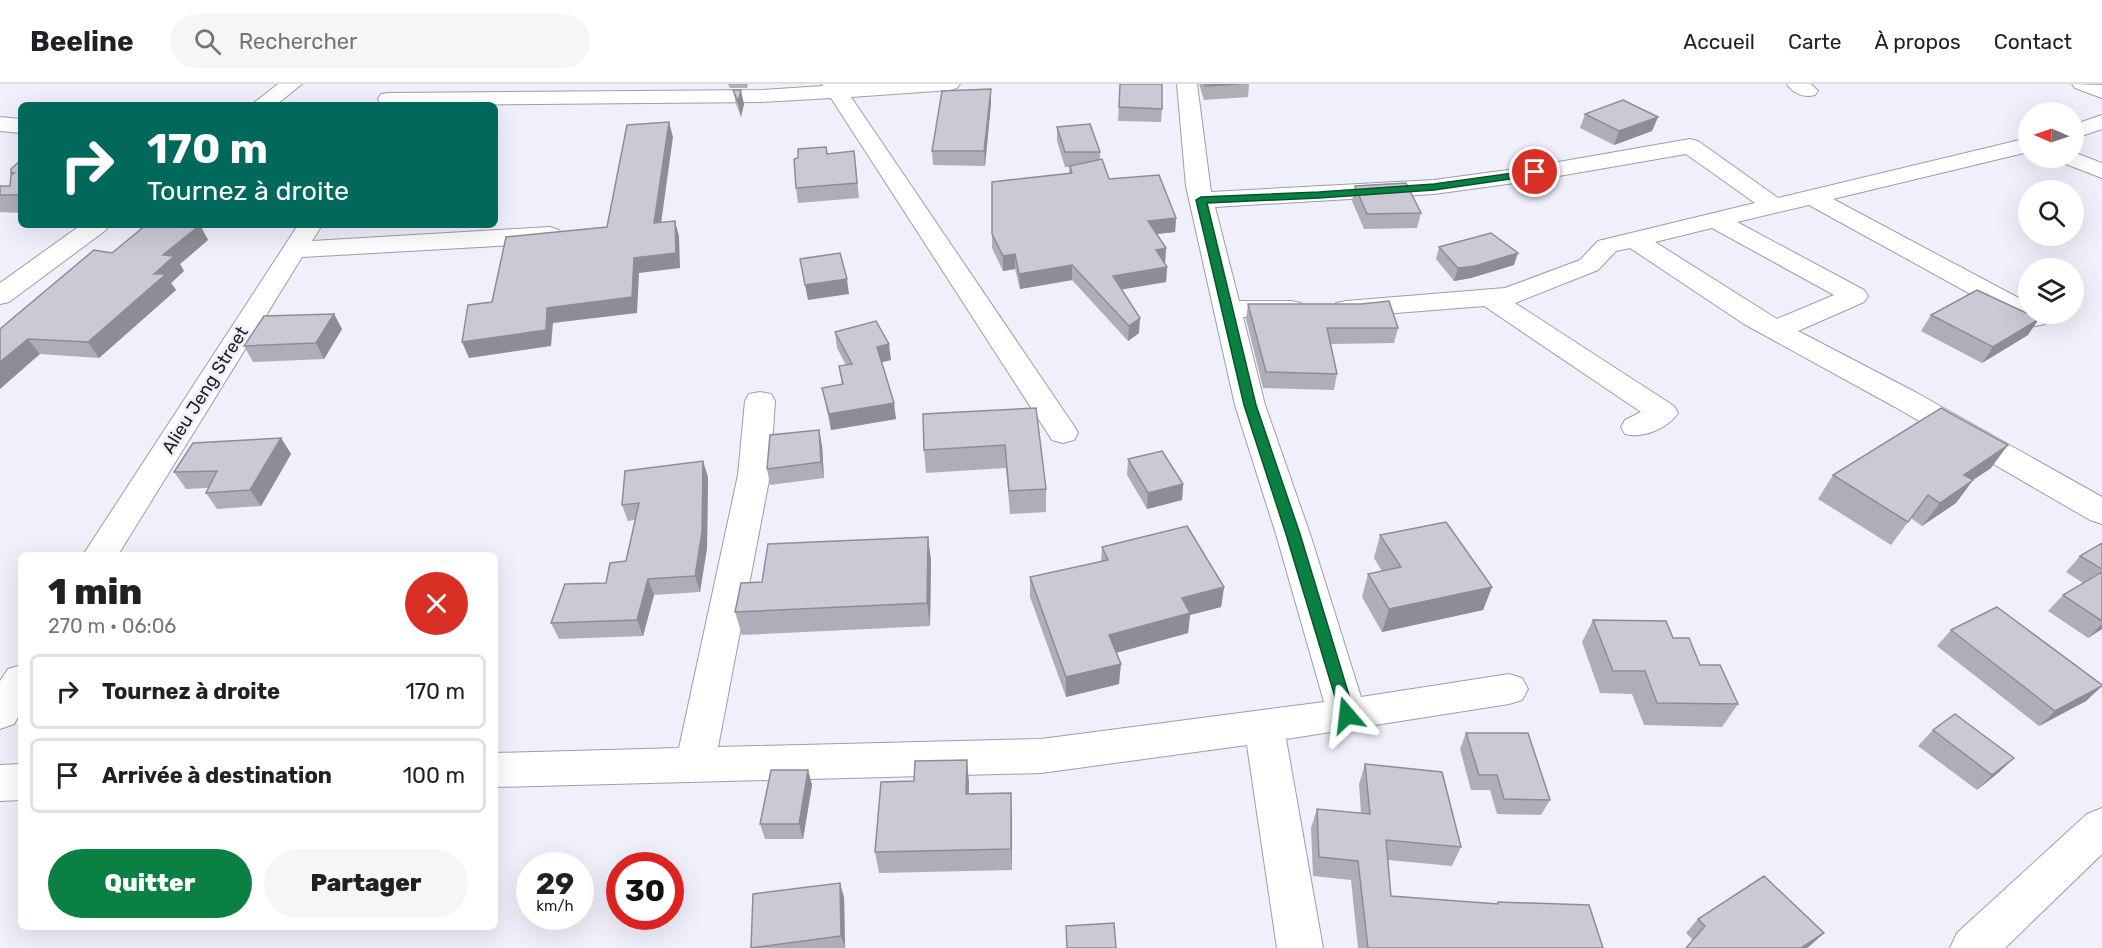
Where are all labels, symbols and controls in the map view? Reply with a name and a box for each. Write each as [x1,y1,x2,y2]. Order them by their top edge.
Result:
search box [170,14,590,68]
text: Beeline [30,25,134,58]
icon: search [191,25,224,58]
text: Rechercher [239,28,357,55]
text: Accueil [1683,29,1755,54]
text: Carte [1788,29,1841,54]
text: À propos [1874,29,1961,54]
text: Contact [1994,29,2072,54]
north arrow [2018,102,2084,168]
map controls [2018,102,2084,324]
text: 170 m [147,124,268,174]
icon: right [48,126,126,204]
pin [1509,146,1560,197]
icon: arrive [1518,155,1551,188]
text: Tournez à droite [147,175,349,207]
button: search [2018,180,2084,246]
button: layers [2018,258,2084,324]
street label: Alieu Jeng Street [157,322,253,458]
text: 1 min [48,570,142,613]
button: close [405,572,468,635]
text: 270 m · 06:06 [48,614,176,638]
icon: right [51,675,84,708]
text: Tournez à droite [102,678,280,705]
text: 170 m [405,678,465,705]
position arrow [1315,683,1379,747]
icon: arrive [51,759,84,792]
text: Arrivée à destination [102,762,332,789]
text: 100 m [403,762,465,789]
button: Quitter [48,849,252,918]
button: Partager [264,849,468,918]
speed limit sign: 30 [606,852,684,930]
text: 29 [536,866,574,902]
text: km/h [536,897,574,915]

